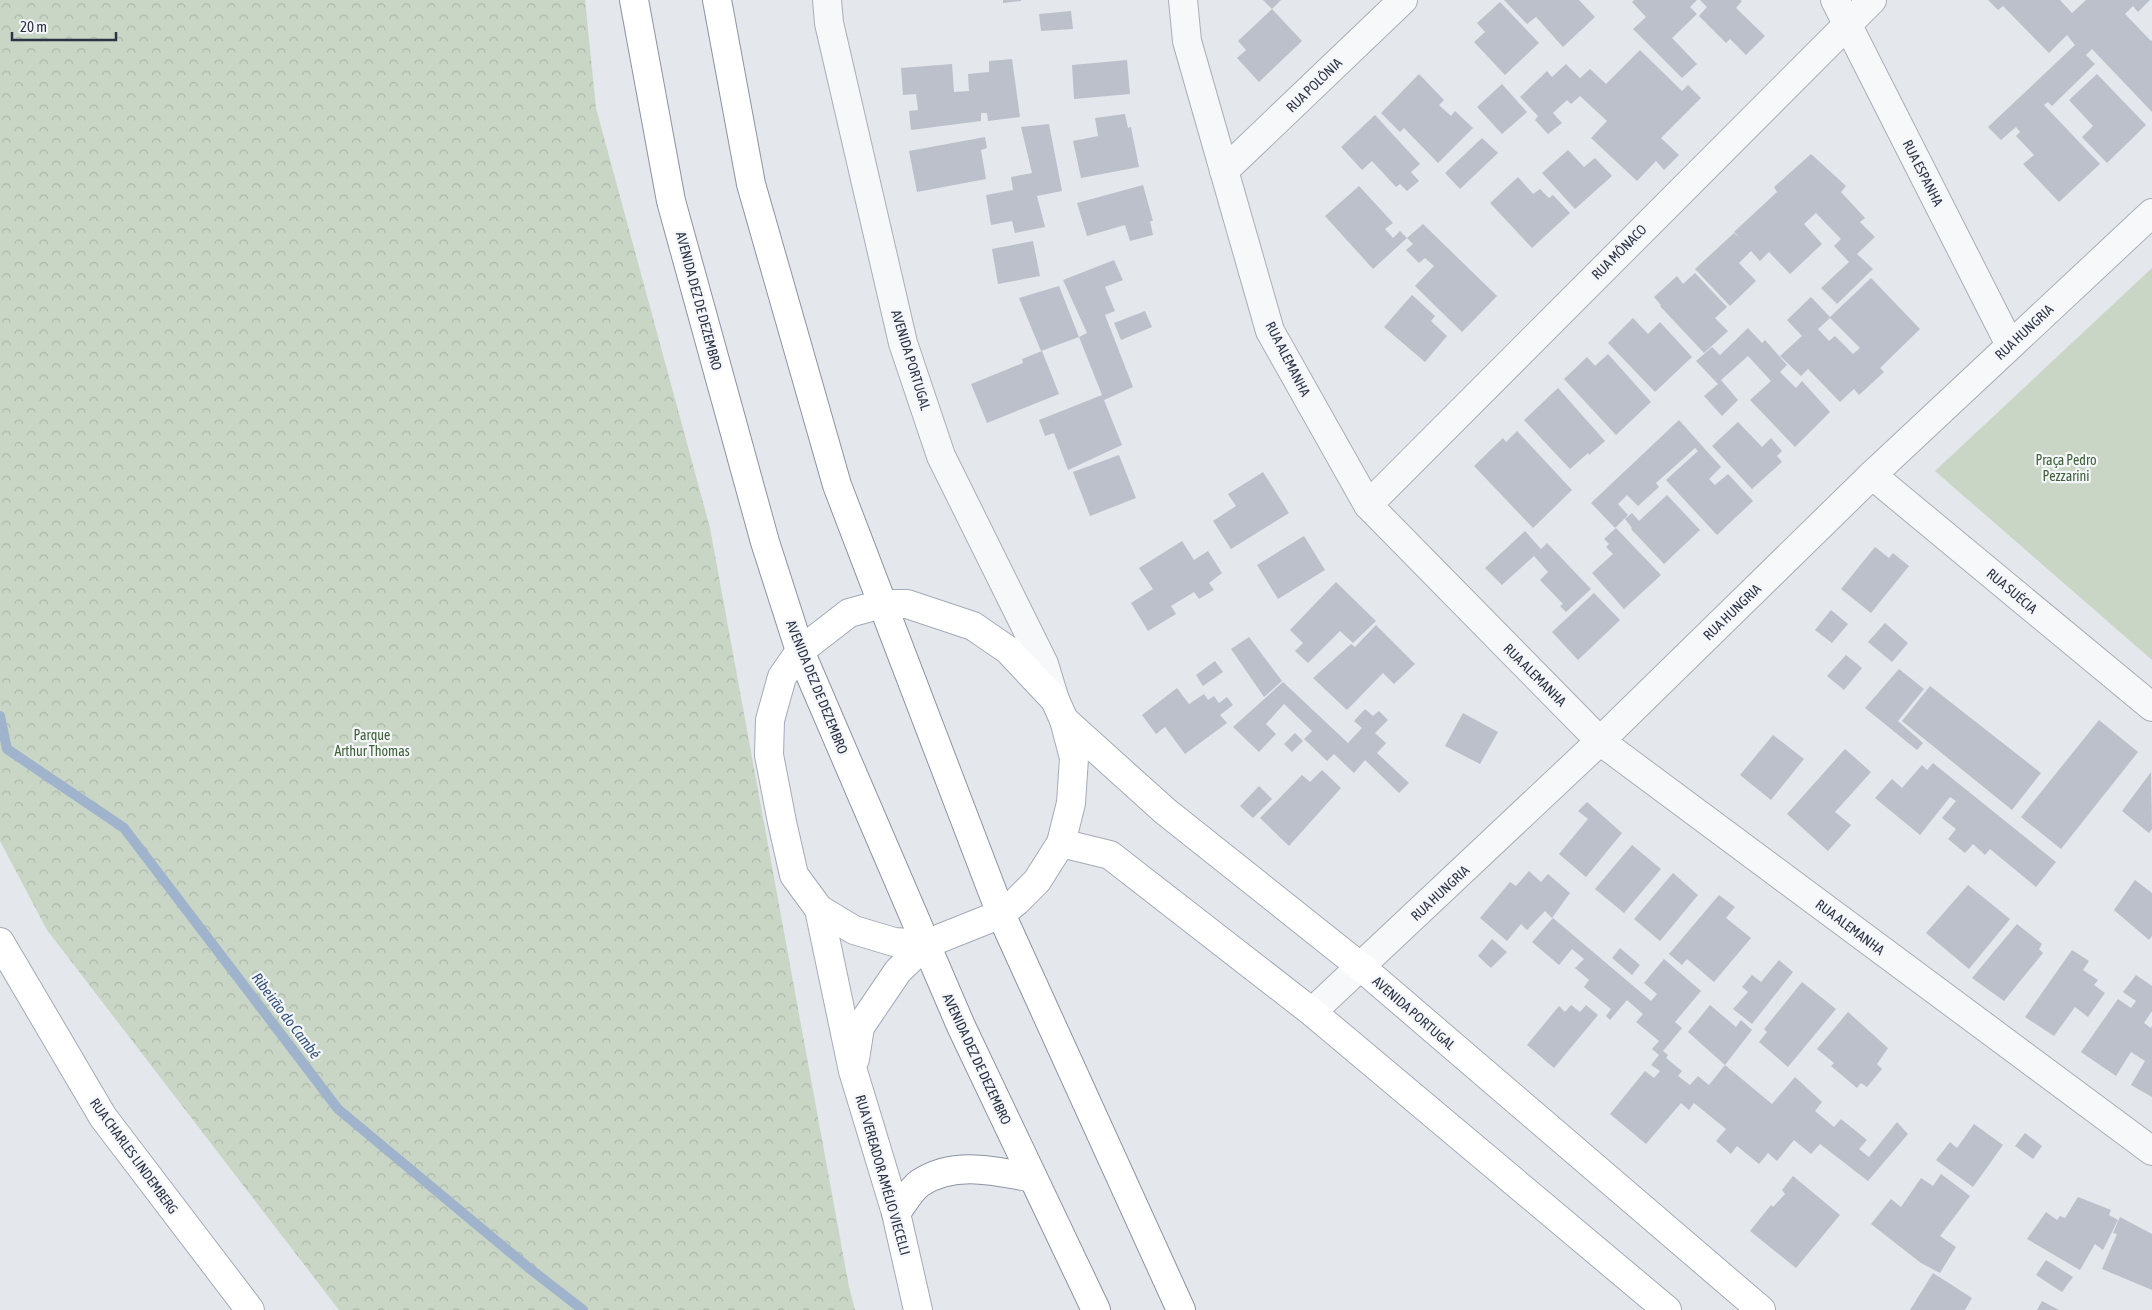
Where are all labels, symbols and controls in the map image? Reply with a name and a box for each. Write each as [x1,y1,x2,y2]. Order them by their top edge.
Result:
scale bar [12,10,116,42]
text: 20 m [20,18,47,35]
street label: RUA POLÔNIA [1283,54,1345,115]
street label: RUA ESPANHA [1899,137,1947,209]
street label: RUA MÔNACO [1588,221,1650,283]
street label: AVENIDA DEZ DE DEZEMBRO [673,230,725,372]
street label: RUA HUNGRIA [1992,301,2056,363]
street label: AVENIDA PORTUGAL [888,308,934,413]
street label: RUA ALEMANHA [1262,319,1314,399]
park label: Praça Pedro Pezzarini [2035,452,2097,484]
street label: RUA SUÉCIA [1984,565,2041,617]
street label: RUA HUNGRIA [1700,581,1764,643]
street label: AVENIDA DEZ DE DEZEMBRO [783,618,851,756]
street label: RUA ALEMANHA [1500,640,1570,710]
park label: Parque Arthur Thomas [334,727,410,759]
street label: RUA HUNGRIA [1408,862,1472,924]
street label: RUA ALEMANHA [1813,896,1888,958]
water label: Ribeirão do Cambé [249,969,324,1062]
street label: AVENIDA PORTUGAL [1370,973,1459,1054]
street label: AVENIDA DEZ DE DEZEMBRO [940,991,1014,1127]
street label: RUA VEREADOR AMÉLIO VIECELLI [852,1093,914,1257]
street label: RUA CHARLES LINDEMBERG [87,1095,181,1217]

